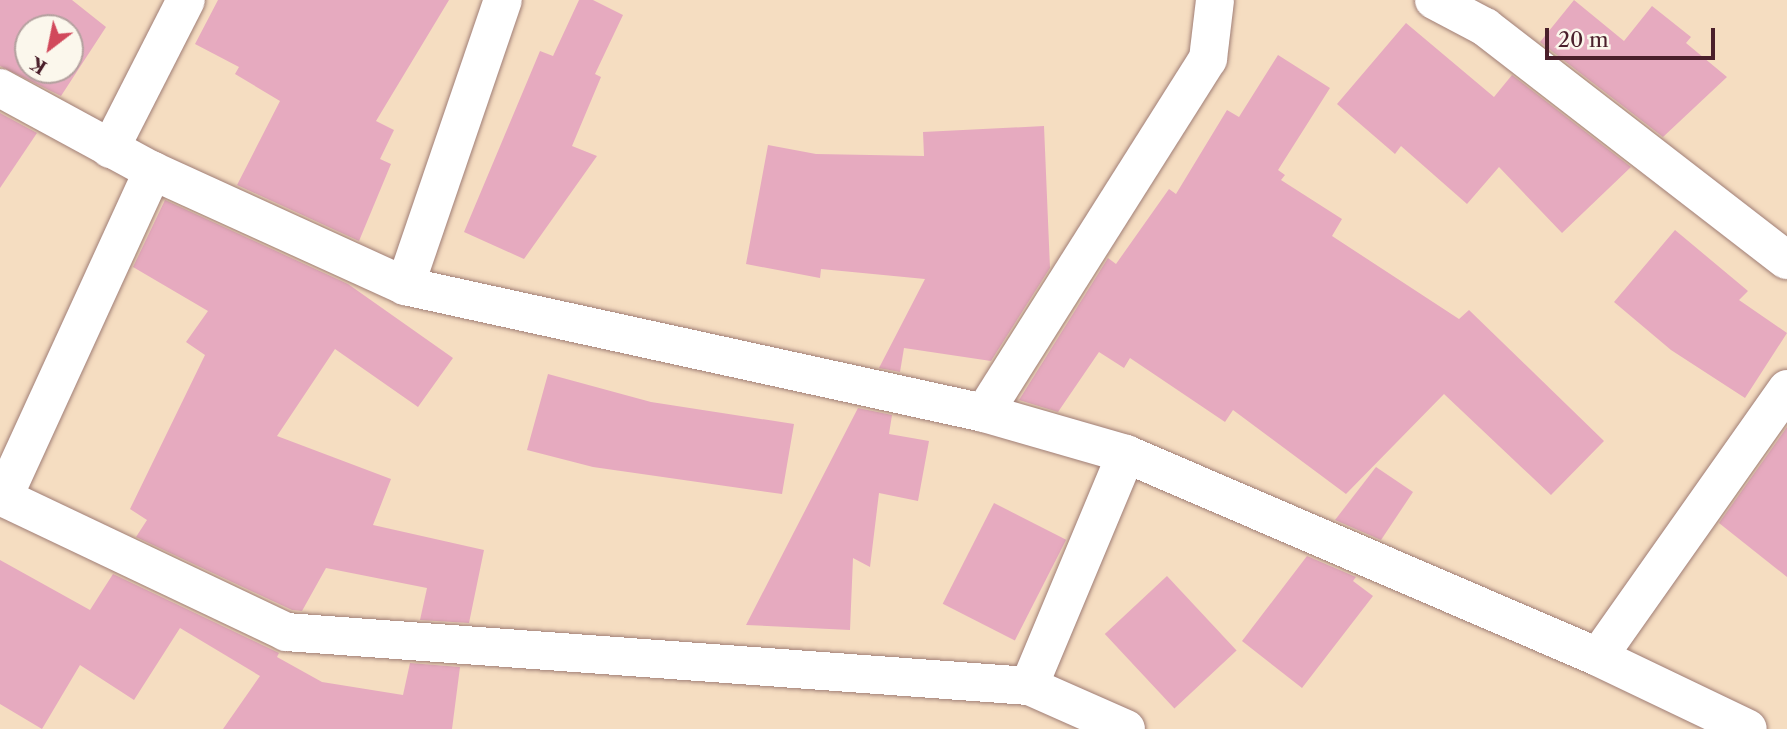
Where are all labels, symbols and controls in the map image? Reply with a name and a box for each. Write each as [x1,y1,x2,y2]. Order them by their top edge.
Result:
north arrow [14,14,84,84]
scale bar [1549,14,1719,58]
text: 20 m [1558,27,1609,52]
text: K [26,52,51,79]

